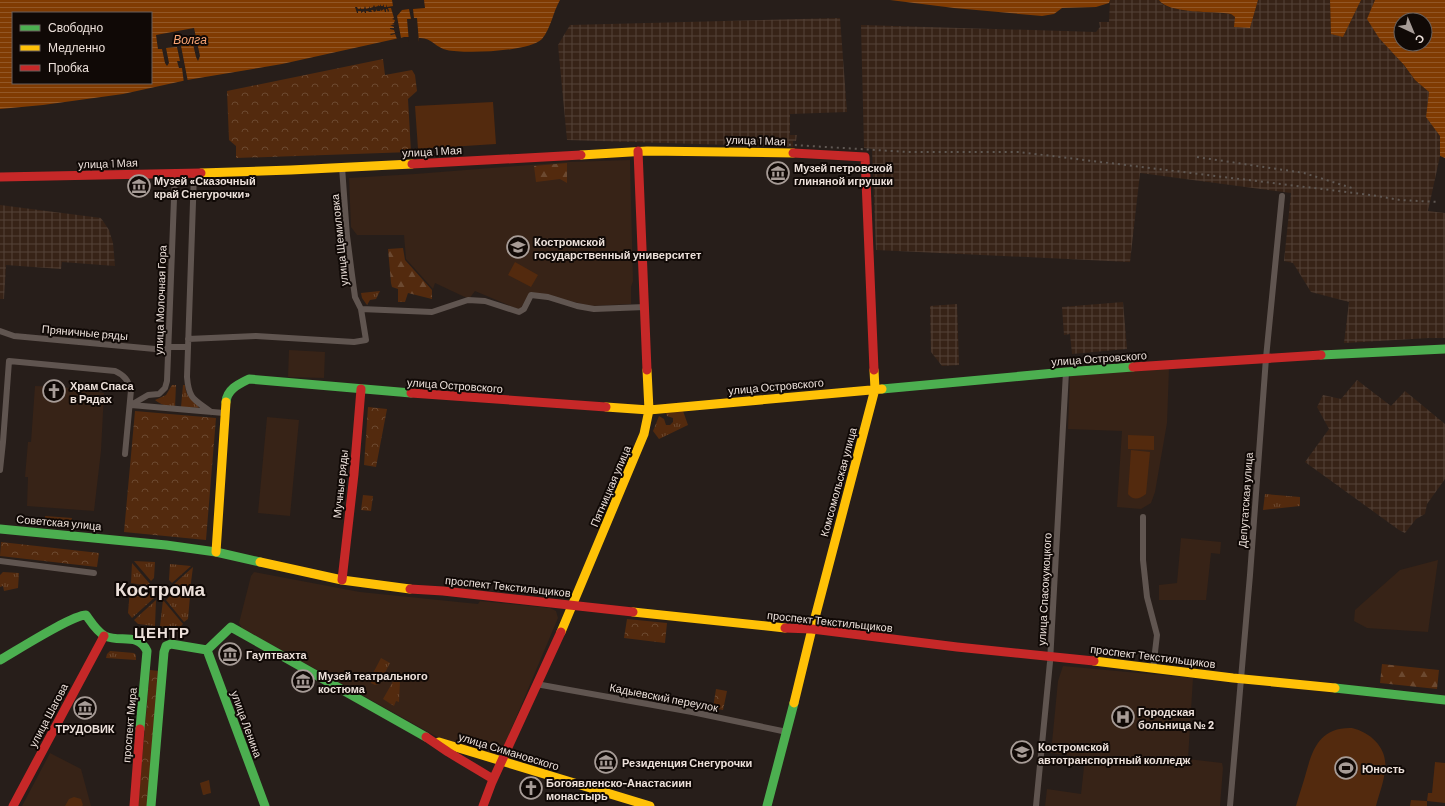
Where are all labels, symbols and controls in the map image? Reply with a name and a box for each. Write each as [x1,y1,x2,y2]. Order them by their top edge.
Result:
legend [12,12,152,84]
north arrow [1393,12,1433,52]
text: Свободно [48,20,103,35]
water label: Волга [173,32,207,46]
text: С [1413,32,1428,47]
text: Медленно [48,40,105,55]
text: Пробка [48,60,89,75]
street label: улица 1 Мая [726,132,786,148]
street label: улица 1 Мая [402,143,462,159]
street label: улица 1 Мая [78,155,138,171]
museum icon: Музей петровской глиняной игрушки [765,160,791,186]
place label: Музей петровской глиняной игрушки [794,161,893,187]
museum icon: Музей «Сказочный край Снегурочки» [126,173,152,199]
place label: Музей «Сказочный край Снегурочки» [154,174,256,200]
street label: улица Щемиловка [328,193,350,287]
school or university icon: Костромской государственный университет [505,234,531,260]
place label: Костромской государственный университет [534,235,702,261]
street label: улица Молочная Гора [152,244,168,355]
street label: Пряничные ряды [41,322,129,342]
street label: улица Островского [1051,348,1147,368]
street label: улица Островского [407,375,503,395]
street label: улица Островского [728,375,824,397]
church icon: Храм Спаса в Рядах [41,378,67,404]
place label: Храм Спаса в Рядах [70,379,134,405]
street label: Комсомольская улица [817,425,859,538]
street label: Пятницкая улица [587,443,633,529]
street label: Мучные ряды [330,449,350,519]
street label: Депутатская улица [1235,451,1255,548]
street label: Советская улица [16,512,103,532]
street label: улица Спасокукоцкого [1035,532,1053,646]
street label: проспект Текстильщиков [445,573,571,599]
district label: Кострома [115,577,206,600]
street label: проспект Текстильщиков [767,608,893,634]
district label: ЦЕНТР [134,623,190,641]
museum icon: Гауптвахта [217,641,243,667]
street label: проспект Текстильщиков [1090,642,1216,670]
place label: Гауптвахта [246,648,308,661]
museum icon: Музей театрального костюма [290,668,316,694]
place label: Музей театрального костюма [318,669,428,695]
street label: улица Шагова [26,680,71,749]
street label: Кадыевский переулок [609,680,720,714]
street label: проспект Мира [119,686,139,763]
street label: улица Ленина [229,689,265,760]
museum icon: ТРУДОВИК [72,695,98,721]
hospital icon: Городская больница № 2 [1110,704,1136,730]
place label: Городская больница № 2 [1138,705,1214,731]
place label: ТРУДОВИК [55,722,115,735]
street label: улица Симановского [457,729,561,773]
school or university icon: Костромской автотранспортный колледж [1009,739,1035,765]
place label: Костромской автотранспортный колледж [1038,740,1190,766]
museum icon: Резиденция Снегурочки [593,749,619,775]
sports icon: Юность [1333,755,1359,781]
place label: Резиденция Снегурочки [622,756,752,769]
place label: Юность [1362,762,1405,775]
church icon: Богоявленско-Анастасиин монастырь [518,775,544,801]
place label: Богоявленско-Анастасиин монастырь [546,776,692,802]

